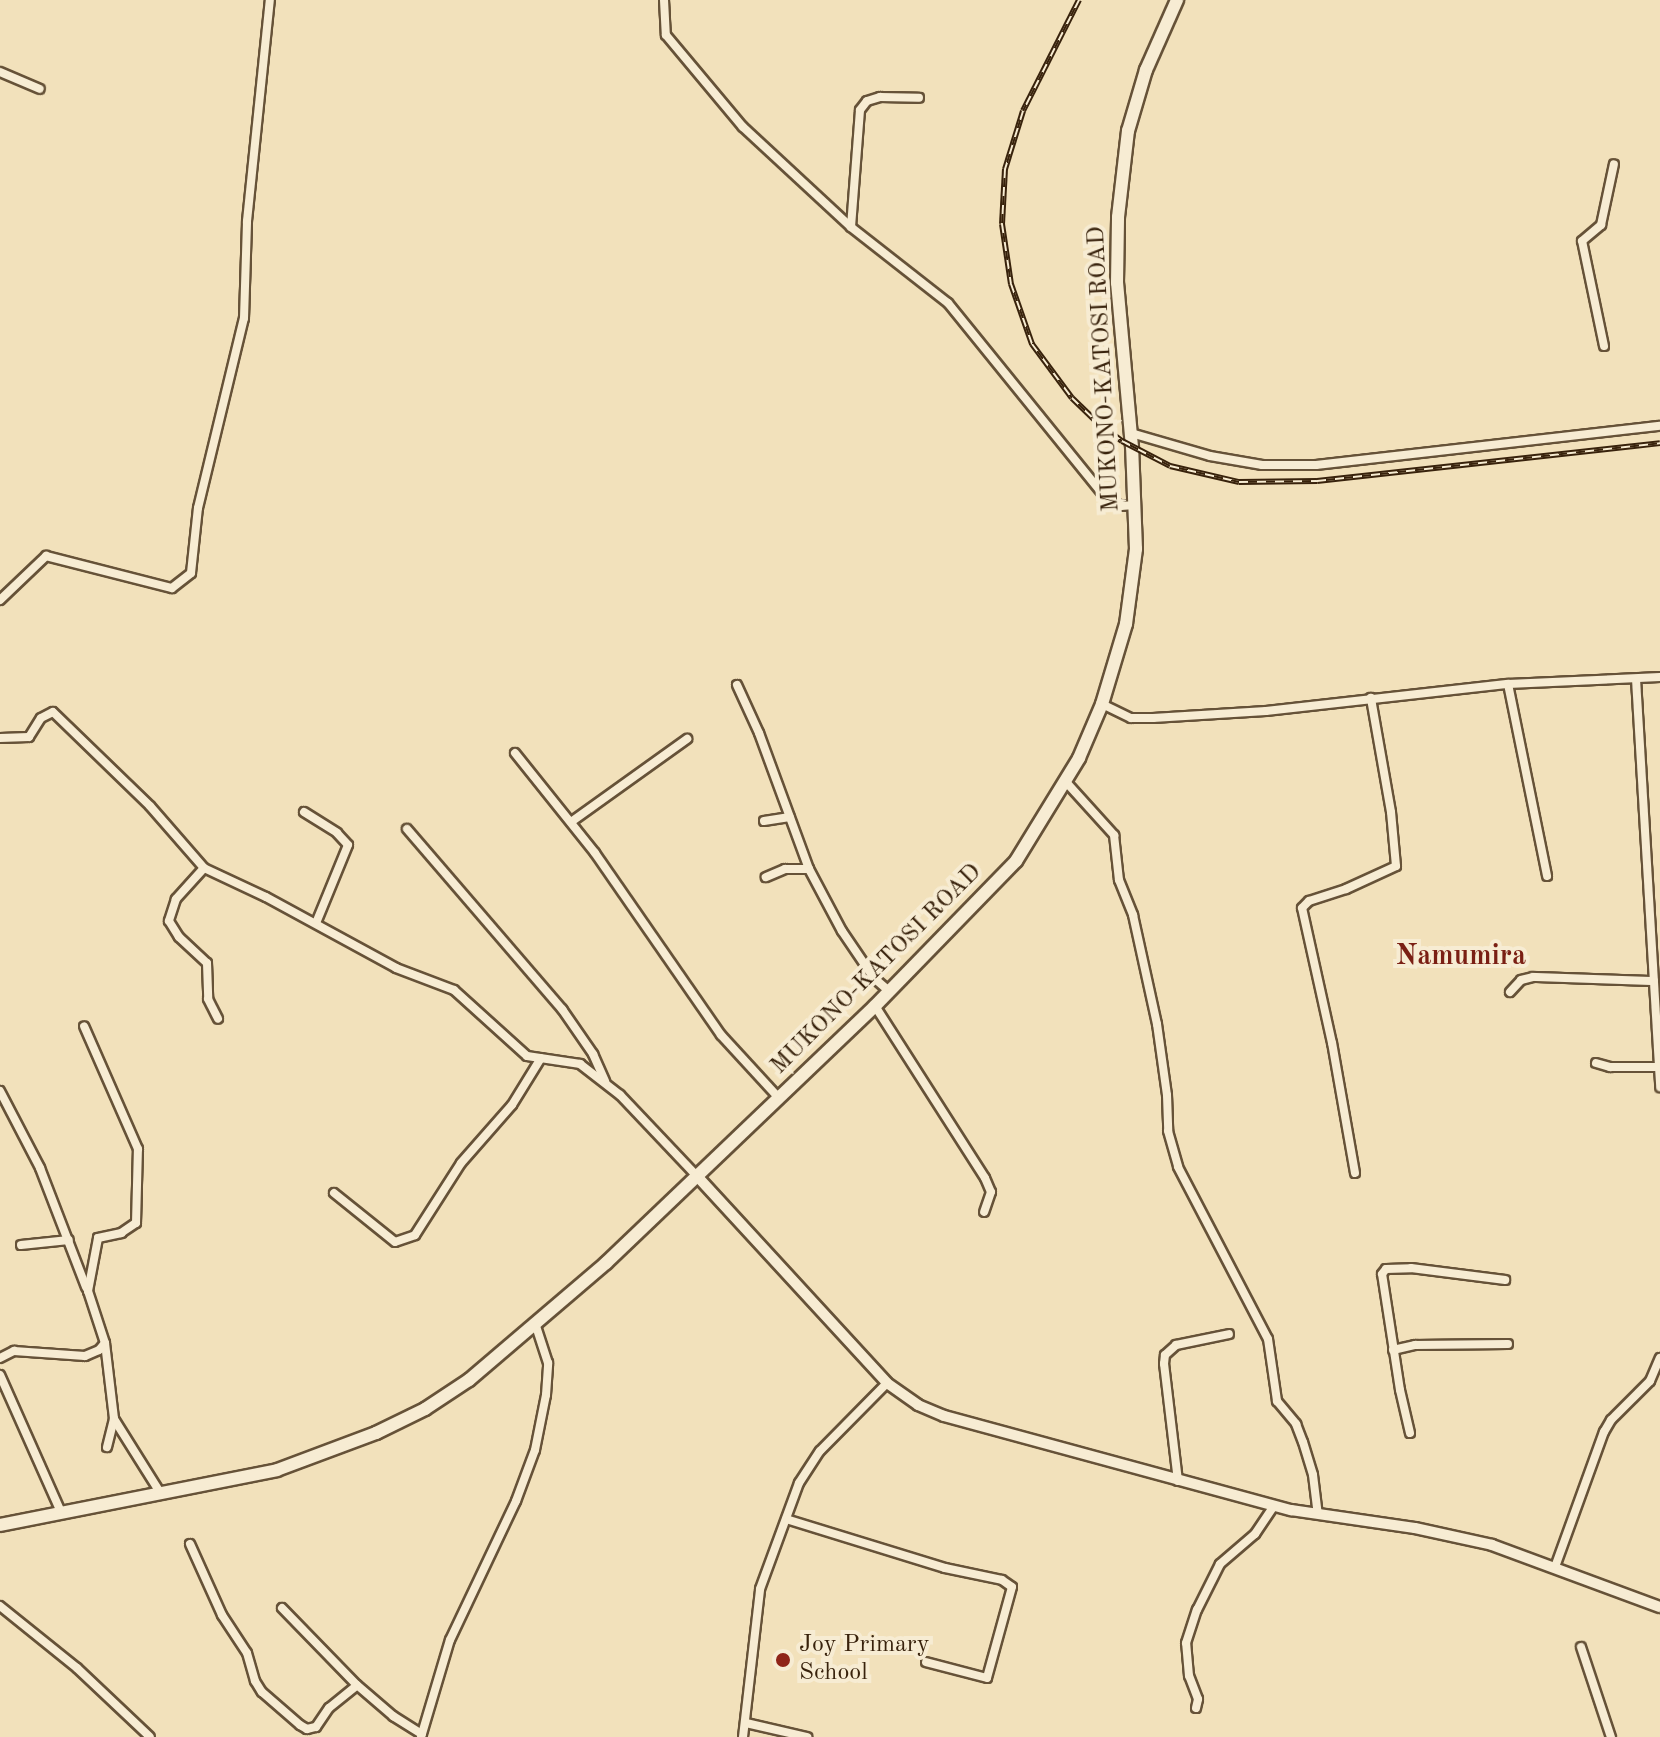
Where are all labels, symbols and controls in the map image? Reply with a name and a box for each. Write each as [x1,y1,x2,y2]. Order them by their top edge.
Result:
street label: MUKONO-KATOSI ROAD [1083,225,1127,513]
street label: MUKONO-KATOSI ROAD [766,859,988,1081]
district label: Namumira [1396,940,1526,974]
place label: Joy Primary School [799,1632,929,1688]
marker: Joy Primary School [774,1651,792,1669]

